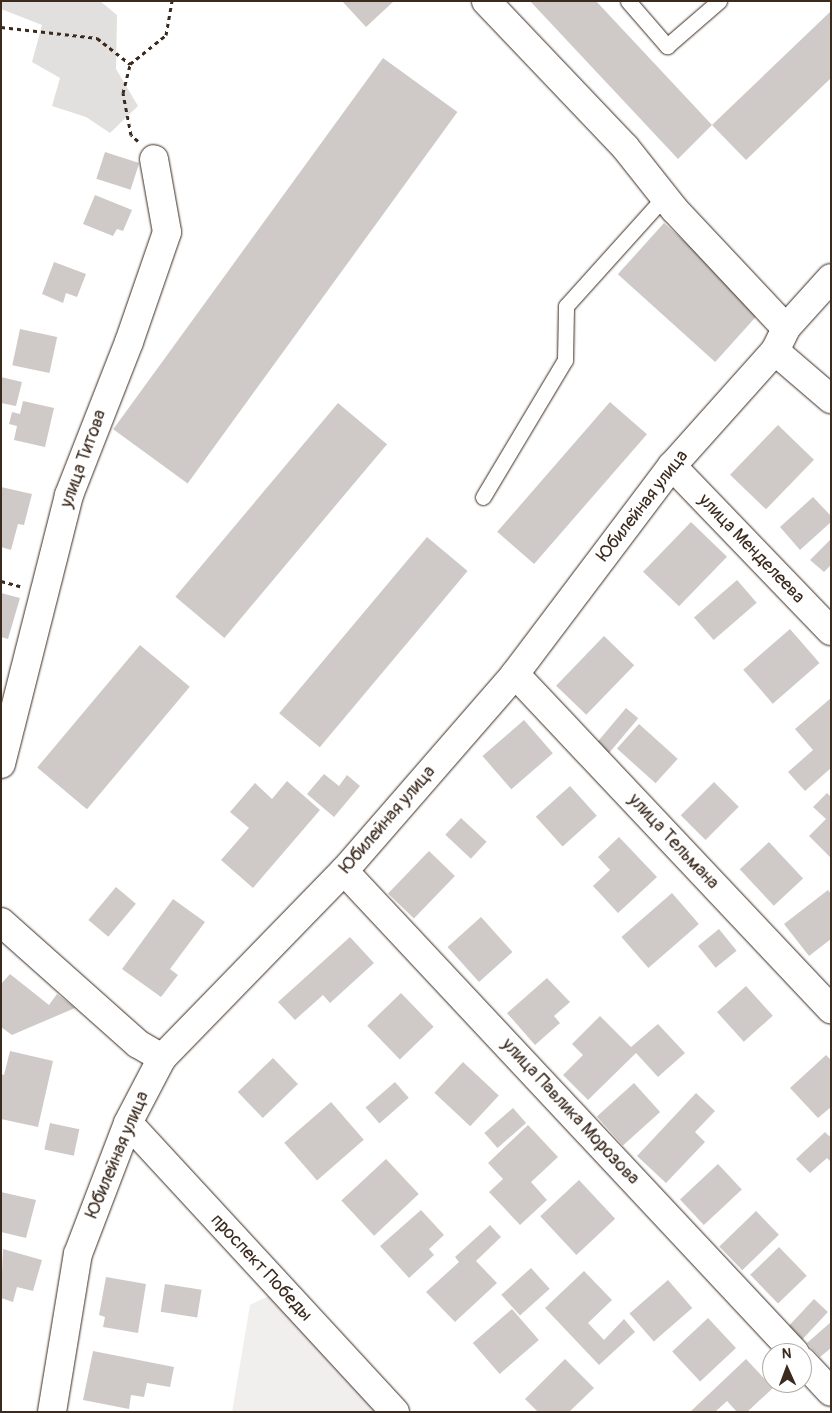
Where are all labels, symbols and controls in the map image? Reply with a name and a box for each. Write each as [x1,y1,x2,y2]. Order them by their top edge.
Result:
street label: улица Титова [56,407,112,511]
street label: Юбилейная улица [593,446,693,566]
street label: улица Менделеева [693,490,809,608]
street label: Юбилейная улица [335,762,441,878]
street label: улица Тельмана [623,790,723,894]
street label: улица Павлика Морозова [497,1034,643,1190]
street label: Юбилейная улица [82,1088,154,1222]
street label: проспект Победы [206,1210,316,1326]
north arrow [762,1343,812,1393]
text: N [781,1345,792,1362]

